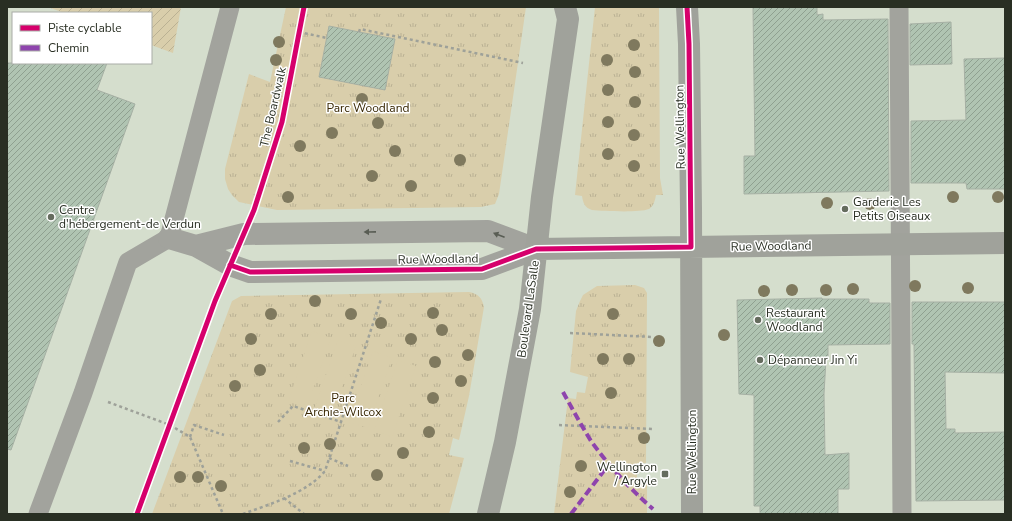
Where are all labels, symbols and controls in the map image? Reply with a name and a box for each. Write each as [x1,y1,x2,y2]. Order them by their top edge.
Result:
legend [12,12,152,64]
text: Piste cyclable [48,20,122,36]
text: Chemin [48,40,89,56]
street label: The Boardwalk [256,64,290,149]
street label: Rue Wellington [671,85,689,169]
park label: Parc Woodland [326,100,410,116]
place label: Garderie Les Petits Oiseaux [853,194,931,224]
place label: Centre d'hébergement-de Verdun [59,202,201,232]
marker: Garderie Les Petits Oiseaux [840,204,850,214]
marker: Centre d'hébergement-de Verdun [46,212,56,222]
one-way arrow [363,229,376,235]
one-way arrow [493,232,505,238]
street label: Rue Woodland [730,237,812,255]
street label: Rue Woodland [397,250,479,268]
street label: Boulevard LaSalle [513,259,543,359]
place label: Restaurant Woodland [766,305,826,335]
marker: Restaurant Woodland [753,315,763,325]
place label: Dépanneur Jin Yi [768,352,857,368]
marker: Dépanneur Jin Yi [755,355,765,365]
park label: Parc Archie-Wilcox [305,390,382,420]
street label: Rue Wellington [684,410,700,494]
place label: Wellington / Argyle [597,459,657,489]
marker: Wellington / Argyle [660,469,670,479]

